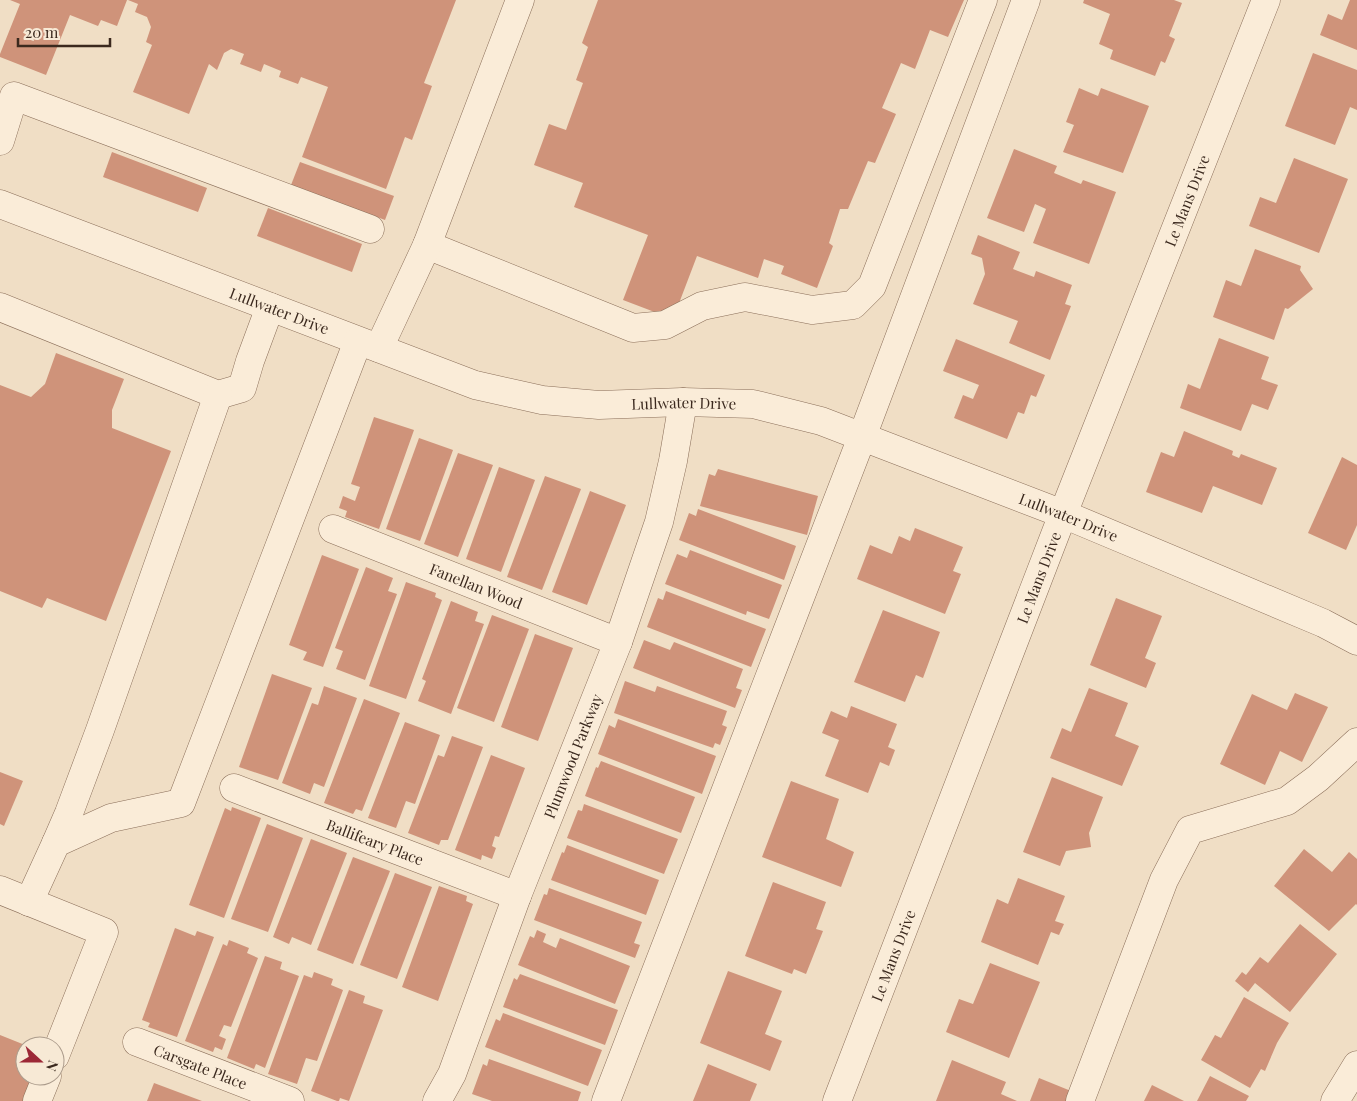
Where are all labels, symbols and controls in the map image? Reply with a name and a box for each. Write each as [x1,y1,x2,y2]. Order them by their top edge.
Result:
scale bar [18,15,110,47]
text: 20 m [25,22,59,42]
street label: Le Mans Drive [1160,152,1214,249]
street label: Lullwater Drive [227,282,332,338]
street label: Lullwater Drive [631,392,736,414]
street label: Lullwater Drive [1016,488,1121,546]
street label: Le Mans Drive [1012,529,1065,626]
street label: Fanellan Wood [427,558,526,613]
street label: Plumwood Parkway [539,690,607,821]
street label: Ballifeary Place [324,814,427,869]
street label: Le Mans Drive [866,907,920,1004]
north arrow [15,1036,65,1086]
street label: Carsgate Place [151,1039,250,1094]
text: N [42,1058,63,1074]

